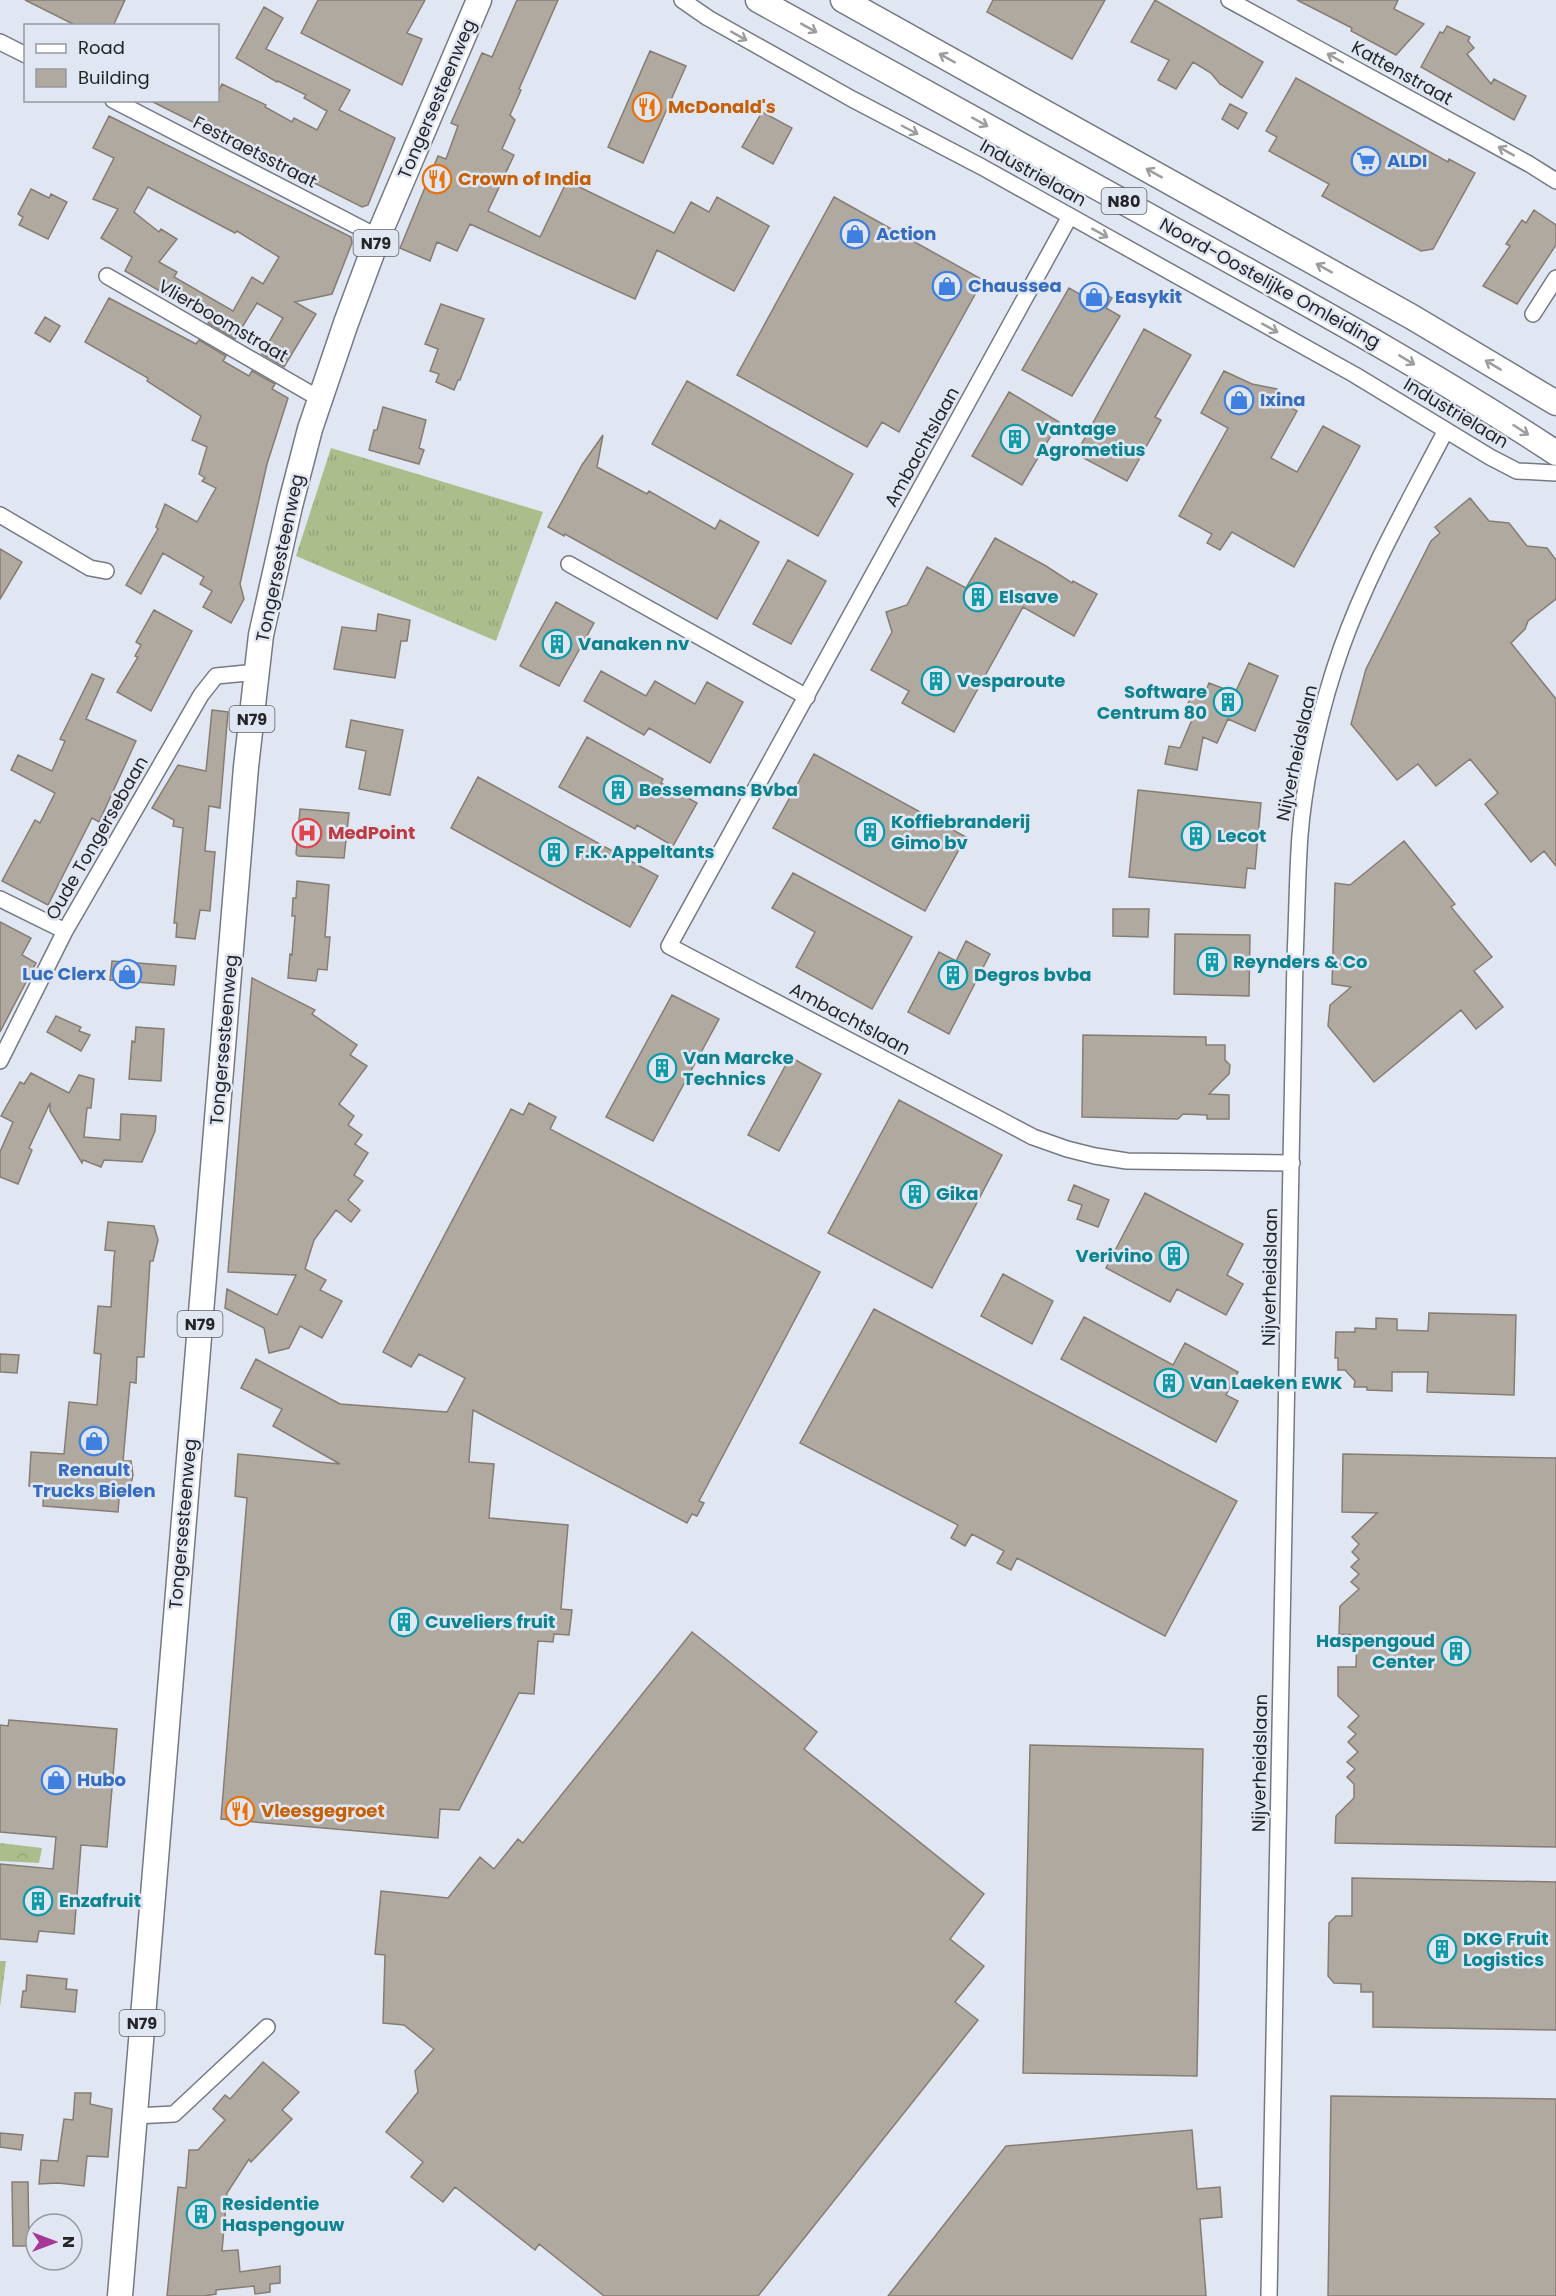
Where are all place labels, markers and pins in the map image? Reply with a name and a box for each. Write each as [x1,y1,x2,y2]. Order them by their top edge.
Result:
restaurant icon: McDonald's [631,91,663,123]
place label: McDonald's [668,94,776,119]
supermarket icon: ALDI [1350,145,1382,177]
place label: ALDI [1387,148,1427,173]
restaurant icon: Crown of India [421,163,453,195]
place label: Crown of India [458,166,591,191]
shop icon: Action [839,218,871,250]
place label: Action [876,221,936,246]
shop icon: Chaussea [931,270,963,302]
place label: Chaussea [968,273,1062,298]
shop icon: Easykit [1078,281,1110,313]
place label: Easykit [1115,284,1182,309]
shop icon: Ixina [1223,384,1255,416]
place label: Ixina [1260,387,1306,412]
place label: Vantage Agrometius [1036,416,1146,462]
building icon: Vantage Agrometius [999,423,1031,455]
building icon: Elsave [962,581,994,613]
place label: Elsave [999,584,1059,609]
building icon: Vanaken nv [541,628,573,660]
place label: Vanaken nv [578,631,690,656]
building icon: Vesparoute [920,665,952,697]
place label: Vesparoute [957,668,1065,693]
place label: Software Centrum 80 [1097,679,1207,725]
building icon: Software Centrum 80 [1212,686,1244,718]
building icon: Bessemans Bvba [602,774,634,806]
place label: Bessemans Bvba [639,777,798,802]
place label: Koffiebranderij Gimo bv [891,809,1030,855]
building icon: Koffiebranderij Gimo bv [854,816,886,848]
hospital icon: MedPoint [291,817,323,849]
place label: MedPoint [328,820,415,845]
building icon: Lecot [1180,820,1212,852]
place label: Lecot [1217,823,1266,848]
building icon: F.K. Appeltants [538,836,570,868]
place label: F.K. Appeltants [575,839,714,864]
building icon: Reynders & Co [1196,946,1228,978]
place label: Reynders & Co [1233,949,1368,974]
shop icon: Luc Clerx [111,958,143,990]
building icon: Degros bvba [937,959,969,991]
place label: Luc Clerx [22,961,106,986]
place label: Degros bvba [974,962,1091,987]
place label: Van Marcke Technics [683,1045,794,1091]
building icon: Van Marcke Technics [646,1052,678,1084]
building icon: Gika [899,1178,931,1210]
place label: Gika [936,1181,978,1206]
building icon: Verivino [1158,1240,1190,1272]
place label: Verivino [1076,1243,1153,1268]
building icon: Van Laeken EWK [1153,1367,1185,1399]
place label: Van Laeken EWK [1190,1370,1343,1395]
shop icon: Renault Trucks Bielen [78,1425,110,1457]
place label: Renault Trucks Bielen [32,1457,156,1503]
building icon: Cuveliers fruit [388,1606,420,1638]
place label: Cuveliers fruit [425,1609,555,1634]
place label: Haspengoud Center [1316,1628,1435,1674]
building icon: Haspengoud Center [1440,1635,1472,1667]
shop icon: Hubo [40,1764,72,1796]
place label: Hubo [77,1767,126,1792]
restaurant icon: Vleesgegroet [224,1795,256,1827]
place label: Vleesgegroet [261,1798,385,1823]
building icon: Enzafruit [22,1885,54,1917]
place label: Enzafruit [59,1888,141,1913]
place label: DKG Fruit Logistics [1463,1926,1548,1972]
building icon: DKG Fruit Logistics [1426,1933,1458,1965]
place label: Residentie Haspengouw [222,2191,345,2237]
building icon: Residentie Haspengouw [185,2198,217,2230]

